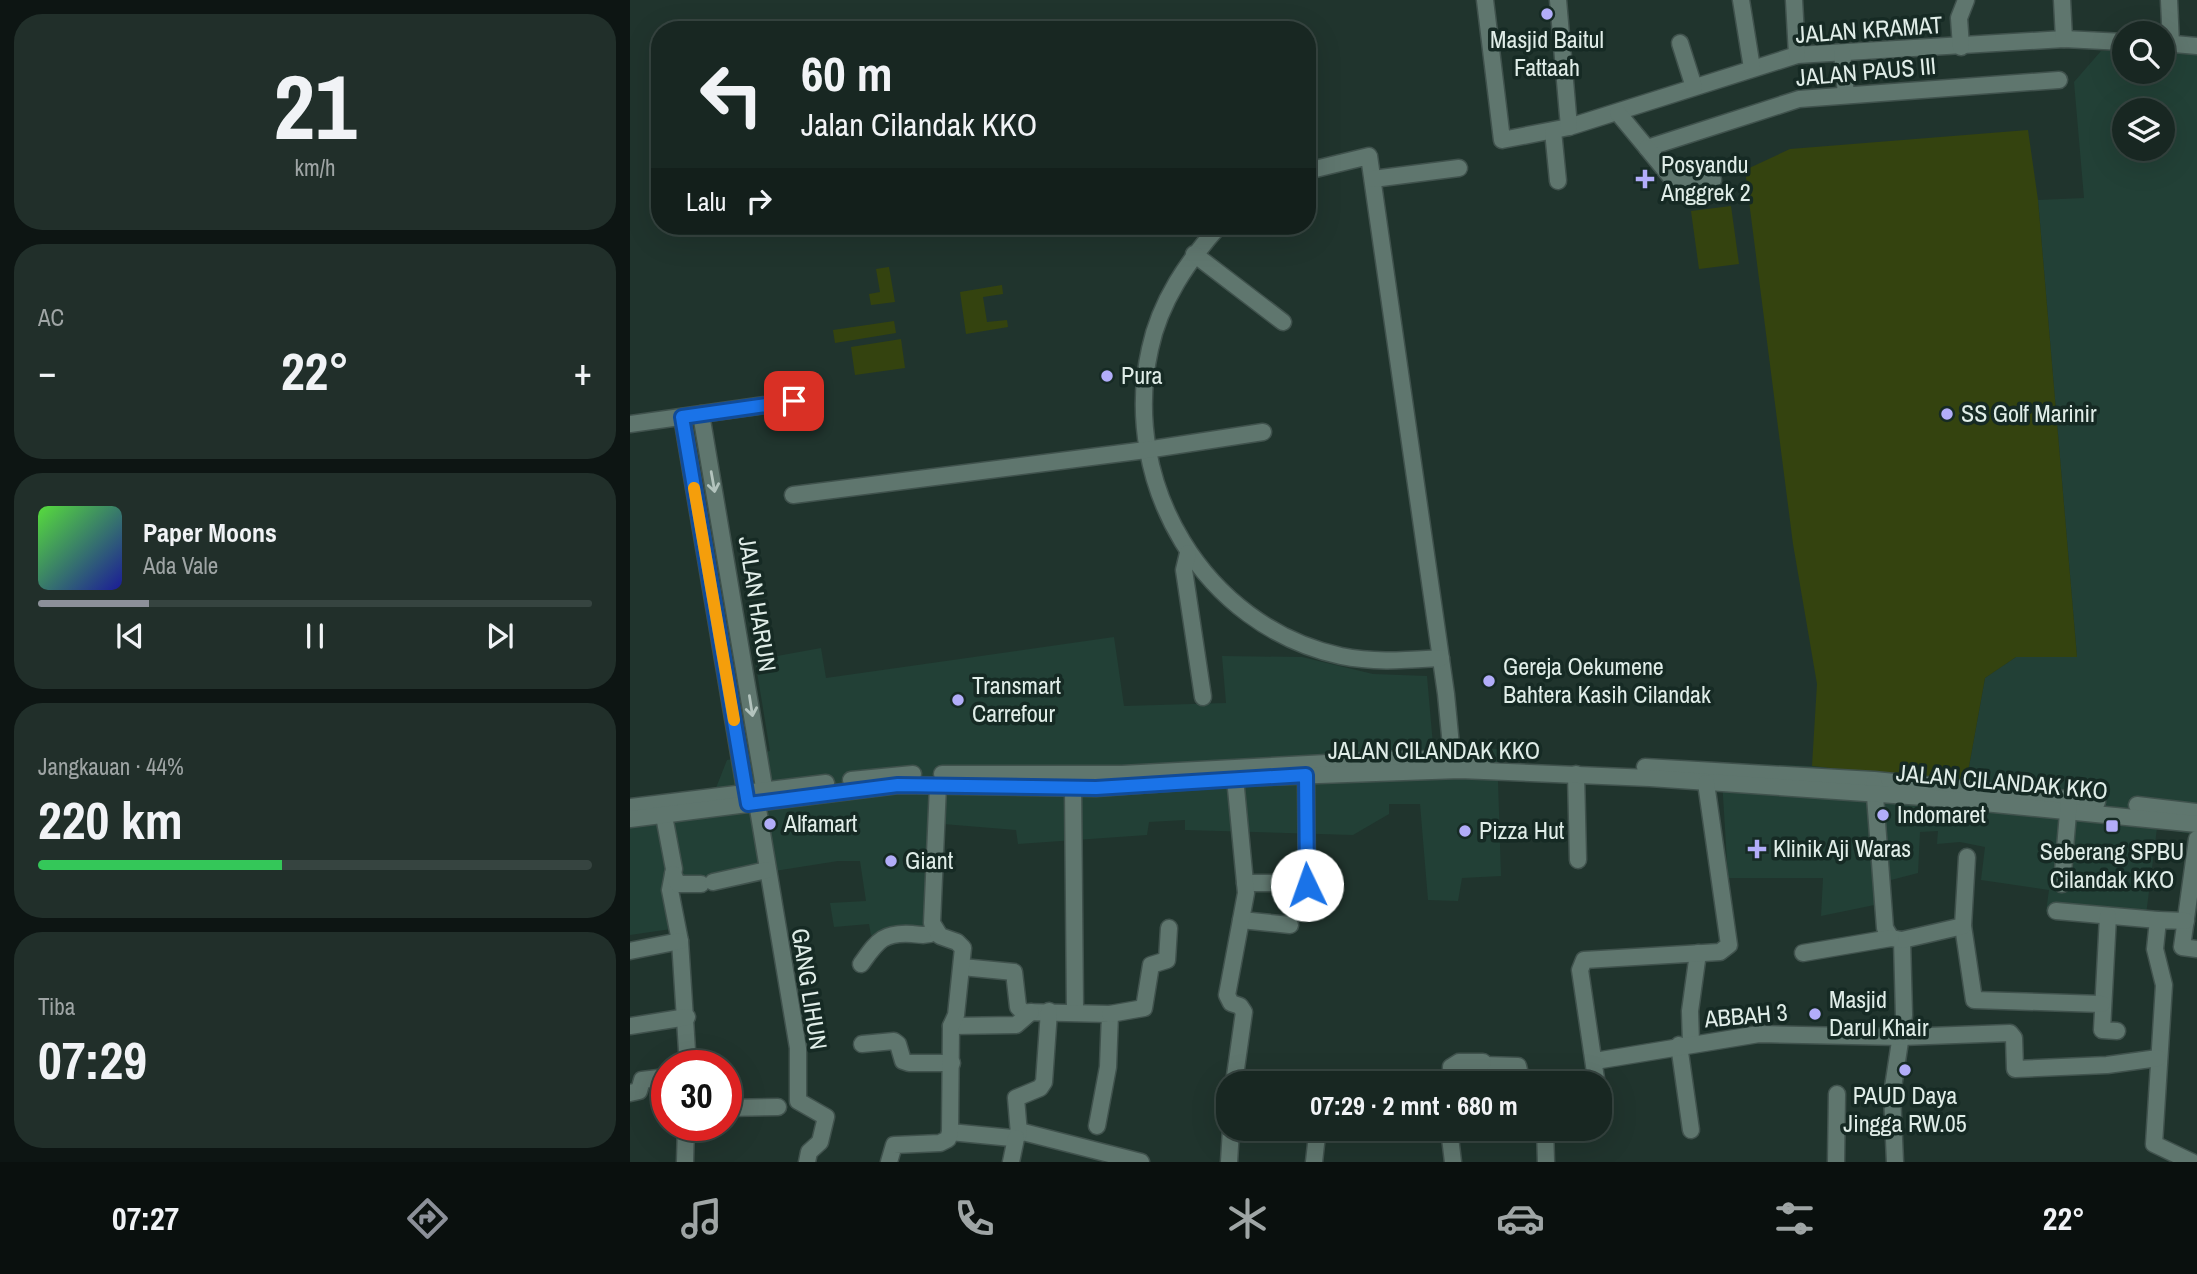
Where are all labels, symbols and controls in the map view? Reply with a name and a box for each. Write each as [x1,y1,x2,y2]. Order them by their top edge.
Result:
marker: Masjid Baitul Fattaah [1539,6,1555,22]
street label: JALAN KRAMAT [1794,8,1944,50]
map controls [2112,21,2175,161]
button: search [2112,21,2175,84]
place label: Masjid Baitul Fattaah [1490,23,1604,83]
text: 60 m [801,40,893,106]
text: 21 [274,45,357,167]
icon: left [686,49,777,140]
street label: JALAN PAUS III [1794,49,1937,93]
button: layers [2112,98,2175,161]
text: Jalan Cilandak KKO [801,103,1037,146]
place label: Posyandu Anggrek 2 [1660,148,1751,208]
text: km/h [295,152,335,183]
marker: Posyandu Anggrek 2 [1635,169,1655,189]
icon: right [740,182,778,220]
text: Lalu [686,184,726,219]
text: AC [38,302,64,333]
text: 22° [281,336,349,406]
text: − [38,346,56,397]
text: + [574,346,592,397]
place label: Pura [1121,359,1163,391]
marker: Pura [1099,368,1115,384]
pin [764,371,824,431]
icon: arrive [775,382,813,420]
place label: SS Golf Marinir [1961,397,2097,429]
marker: SS Golf Marinir [1939,406,1955,422]
one-way arrow [707,470,720,493]
text: Paper Moons [143,515,277,550]
street label: JALAN HARUN [731,534,784,674]
text: Ada Vale [143,550,218,581]
icon: previous [111,617,149,655]
icon: pause [296,617,334,655]
icon: next [481,617,519,655]
place label: Gereja Oekumene Bahtera Kasih Cilandak [1503,650,1711,710]
place label: Transmart Carrefour [972,669,1061,729]
marker: Gereja Oekumene Bahtera Kasih Cilandak [1481,673,1497,689]
marker: Transmart Carrefour [950,692,966,708]
one-way arrow [745,694,758,717]
street label: JALAN CILANDAK KKO [1328,734,1540,766]
text: Jangkauan · 44% [38,751,184,782]
street label: JALAN CILANDAK KKO [1895,756,2109,806]
text: 220 km [38,785,183,855]
place label: Indomaret [1897,798,1986,830]
place label: Alfamart [783,807,858,839]
marker: Indomaret [1875,807,1891,823]
place label: Pizza Hut [1479,814,1565,846]
marker: Alfamart [762,816,778,832]
marker: Seberang SPBU Cilandak KKO [2104,818,2120,834]
marker: Pizza Hut [1457,823,1473,839]
place label: Klinik Aji Waras [1773,832,1911,864]
place label: Seberang SPBU Cilandak KKO [2040,835,2184,895]
marker: Klinik Aji Waras [1747,839,1767,859]
place label: Giant [905,844,954,876]
position arrow [1270,848,1344,922]
marker: Giant [883,853,899,869]
street label: GANG LIHUN [785,926,835,1052]
place label: Masjid Darul Khair [1829,983,1929,1043]
text: Tiba [38,991,75,1022]
street label: ABBAH 3 [1702,995,1789,1035]
marker: Masjid Darul Khair [1807,1006,1823,1022]
text: 07:29 [38,1025,147,1095]
speed limit sign: 30 [651,1050,742,1141]
marker: PAUD Daya Jingga RW.05 [1897,1062,1913,1078]
place label: PAUD Daya Jingga RW.05 [1843,1079,1967,1139]
text: 07:29 · 2 mnt · 680 m [1310,1088,1518,1123]
icon: directions [403,1194,452,1243]
icon: music [677,1194,726,1243]
icon: phone [950,1194,999,1243]
icon: climate [1223,1194,1272,1243]
icon: car [1496,1194,1545,1243]
icon: filters [1770,1194,1819,1243]
text: 07:27 [112,1197,179,1240]
text: 22° [2043,1197,2085,1240]

